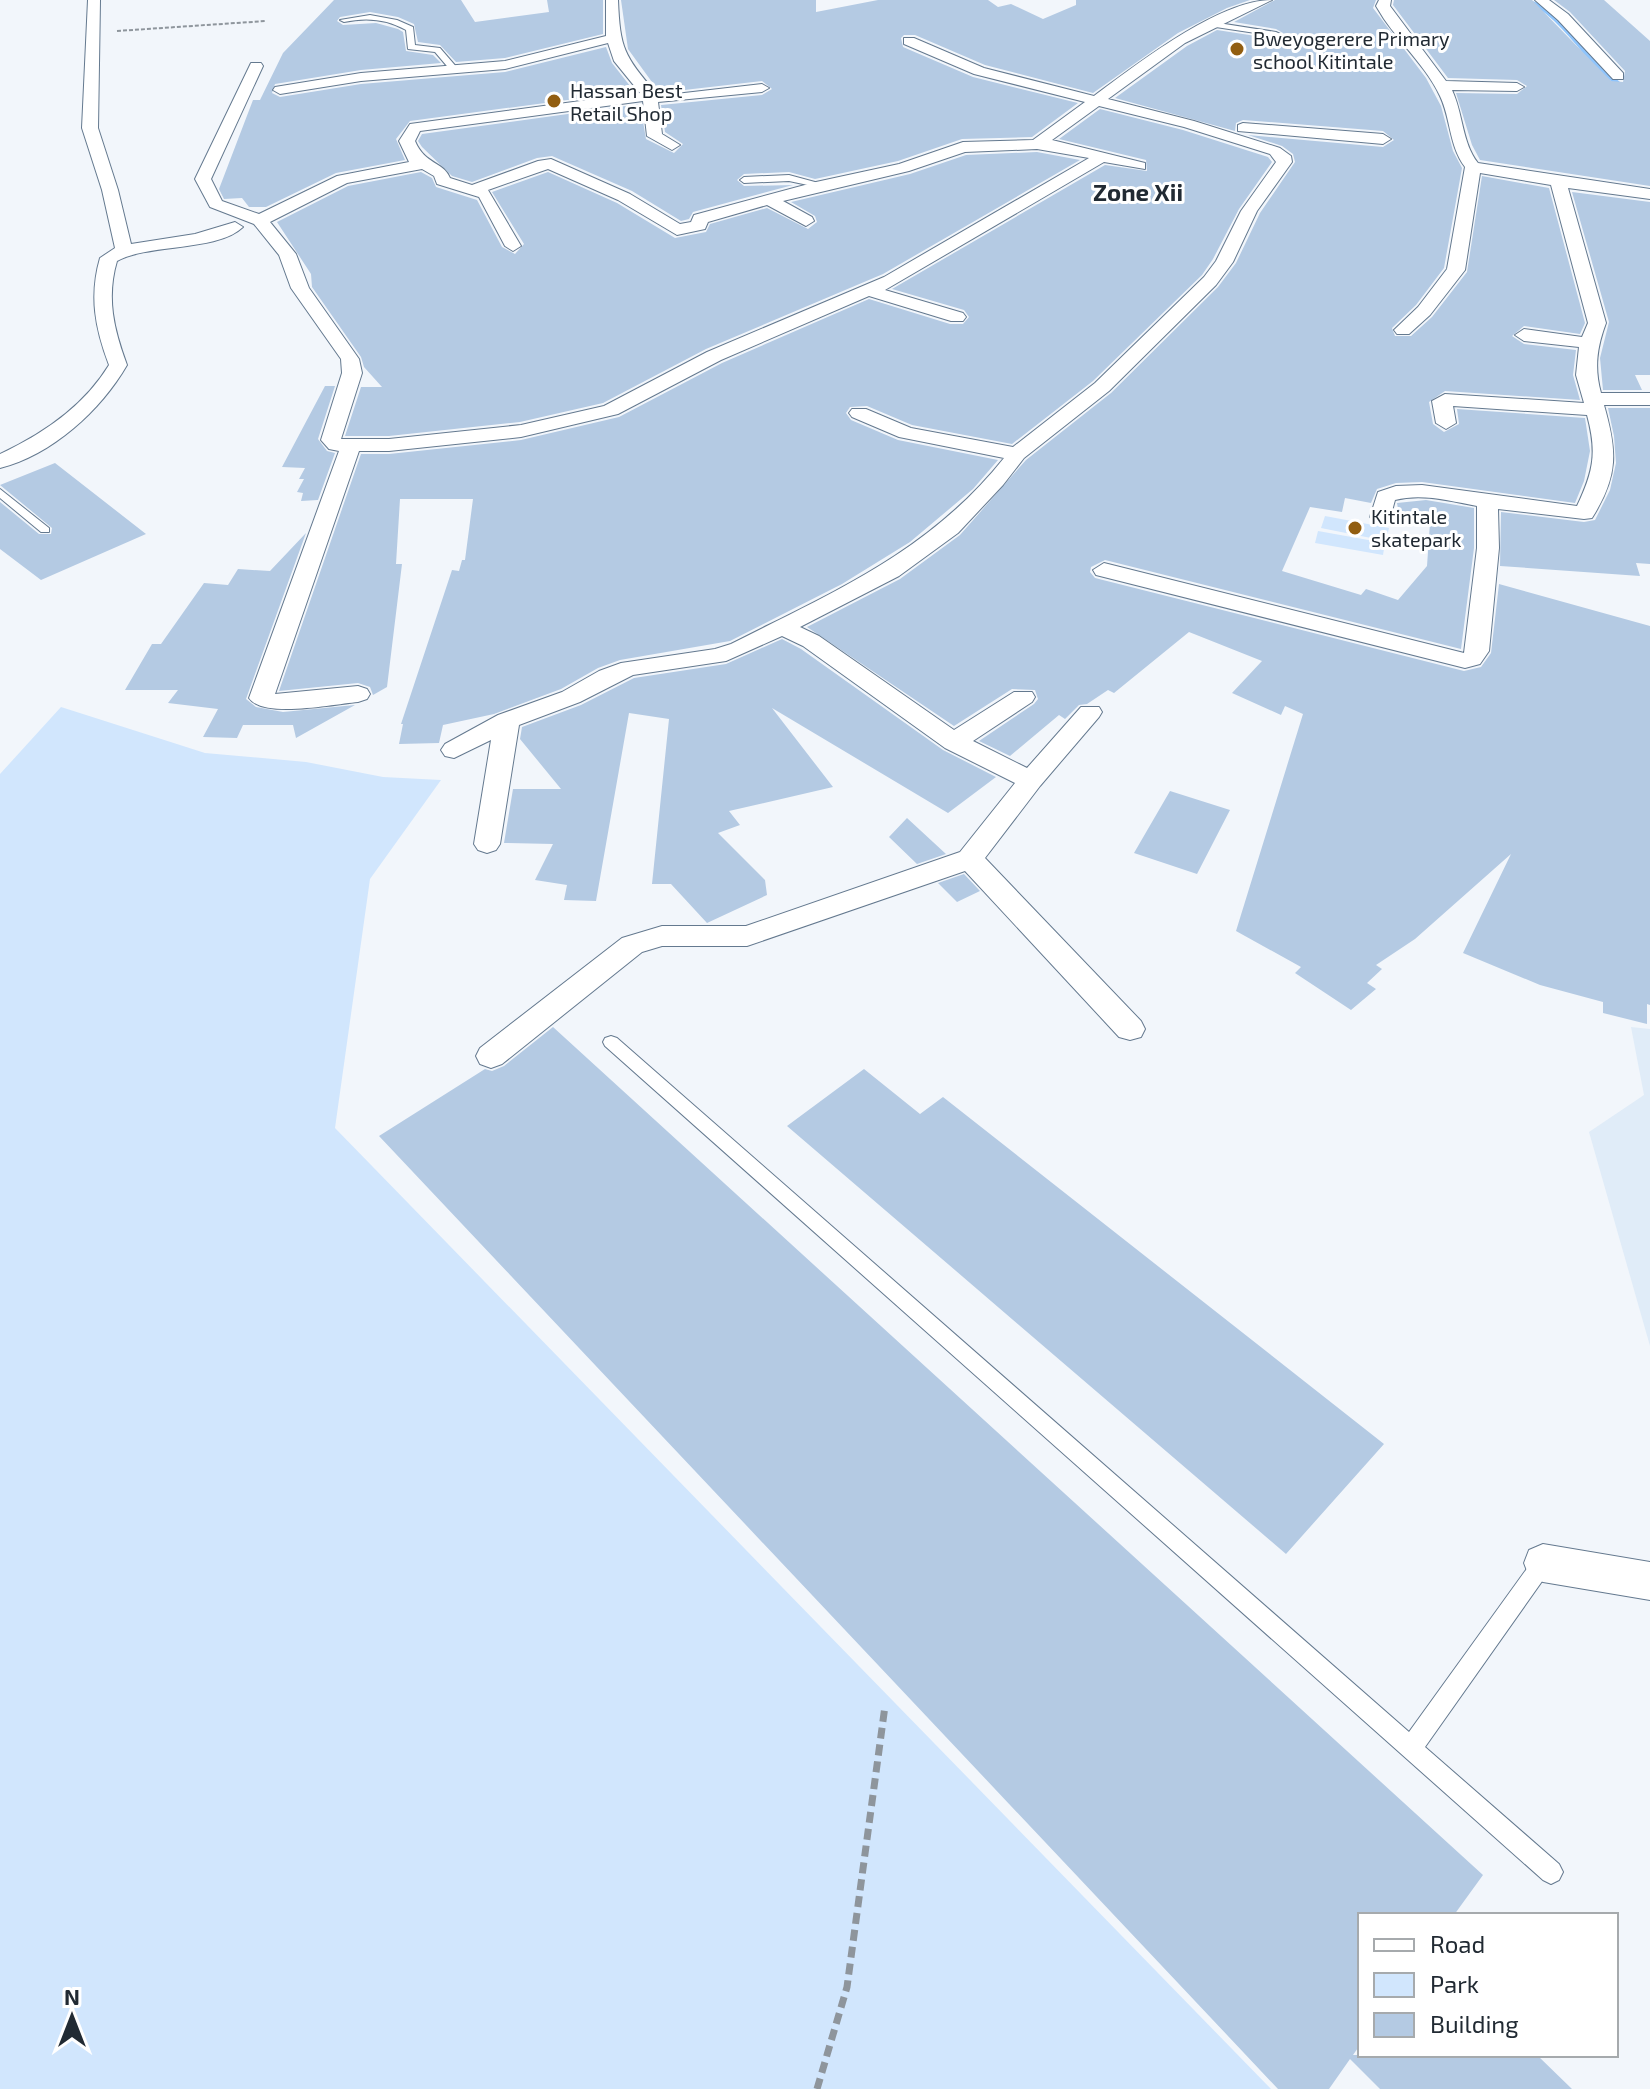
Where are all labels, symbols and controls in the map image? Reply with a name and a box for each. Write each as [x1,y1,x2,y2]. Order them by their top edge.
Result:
place label: Bweyogerere Primary school Kitintale [1253,26,1450,73]
marker: Bweyogerere Primary school Kitintale [1228,40,1246,58]
place label: Hassan Best Retail Shop [570,78,683,125]
marker: Hassan Best Retail Shop [545,92,563,110]
district label: Zone Xii [1093,177,1183,206]
place label: Kitintale skatepark [1371,504,1461,551]
marker: Kitintale skatepark [1346,519,1364,537]
legend [1358,1913,1618,2057]
text: Road [1430,1929,1485,1958]
text: Park [1430,1969,1479,1998]
north arrow [32,1977,112,2057]
text: N [64,1983,80,2009]
text: Building [1430,2009,1519,2038]

